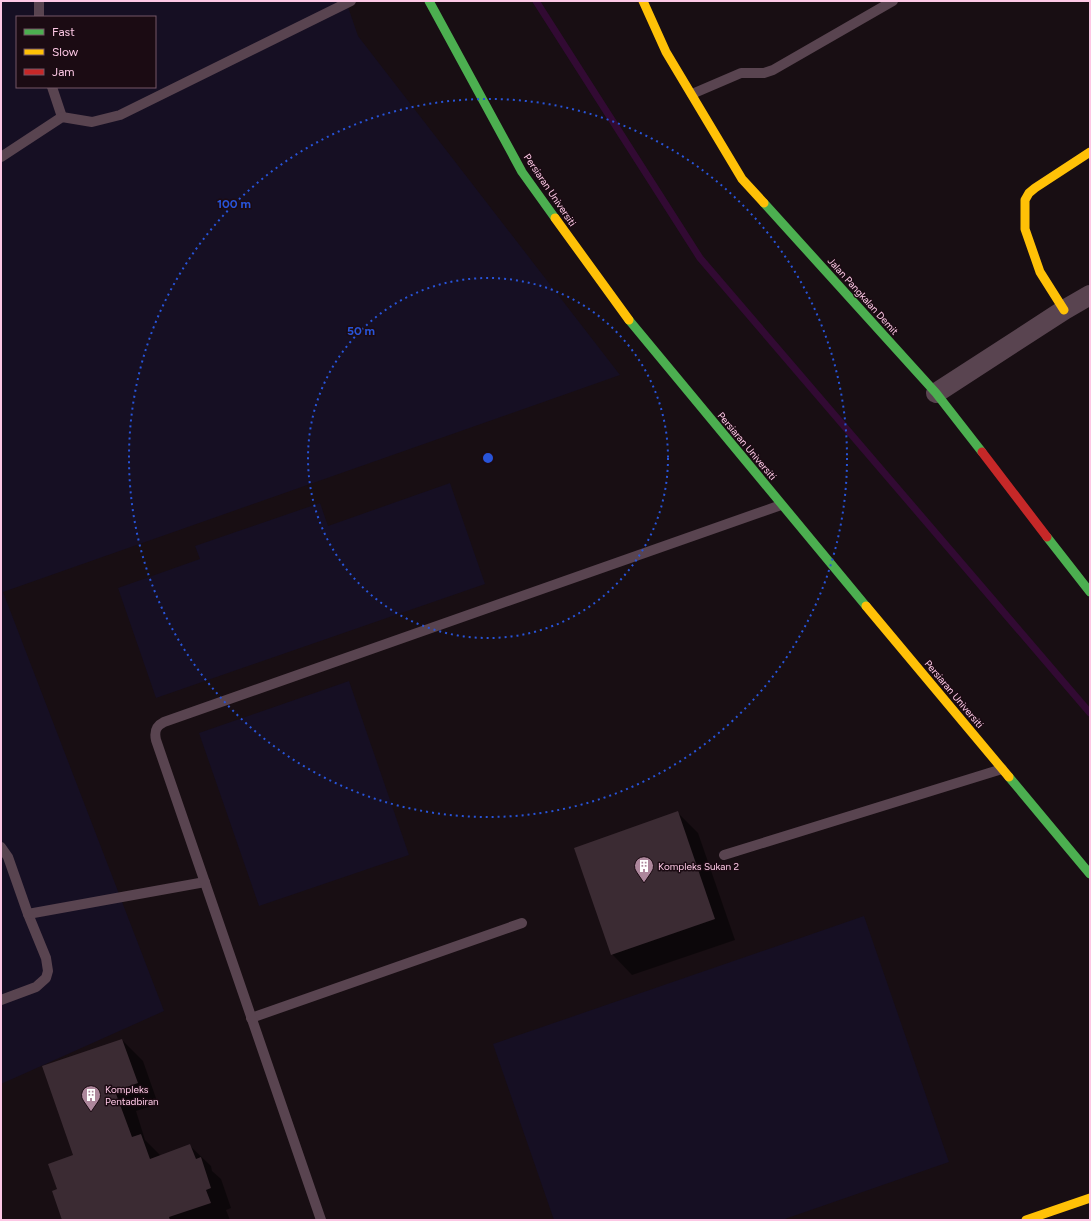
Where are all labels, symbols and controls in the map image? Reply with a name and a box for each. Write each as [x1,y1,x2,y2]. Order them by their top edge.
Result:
legend [16,16,156,88]
text: Fast [52,25,75,39]
text: Slow [52,45,79,59]
text: Jam [52,65,75,79]
street label: Persiaran Universiti [521,151,579,229]
text: 100 m [217,197,251,211]
street label: Jalan Pangkalan Demit [825,254,901,338]
text: 50 m [347,324,375,338]
street label: Persiaran Universiti [715,409,779,483]
centre of rings [481,451,495,465]
street label: Persiaran Universiti [922,657,986,731]
building icon: Kompleks Sukan 2 [633,855,655,883]
place label: Kompleks Sukan 2 [658,860,739,873]
place label: Kompleks Pentadbiran [105,1083,159,1108]
building icon: Kompleks Pentadbiran [80,1084,102,1112]

